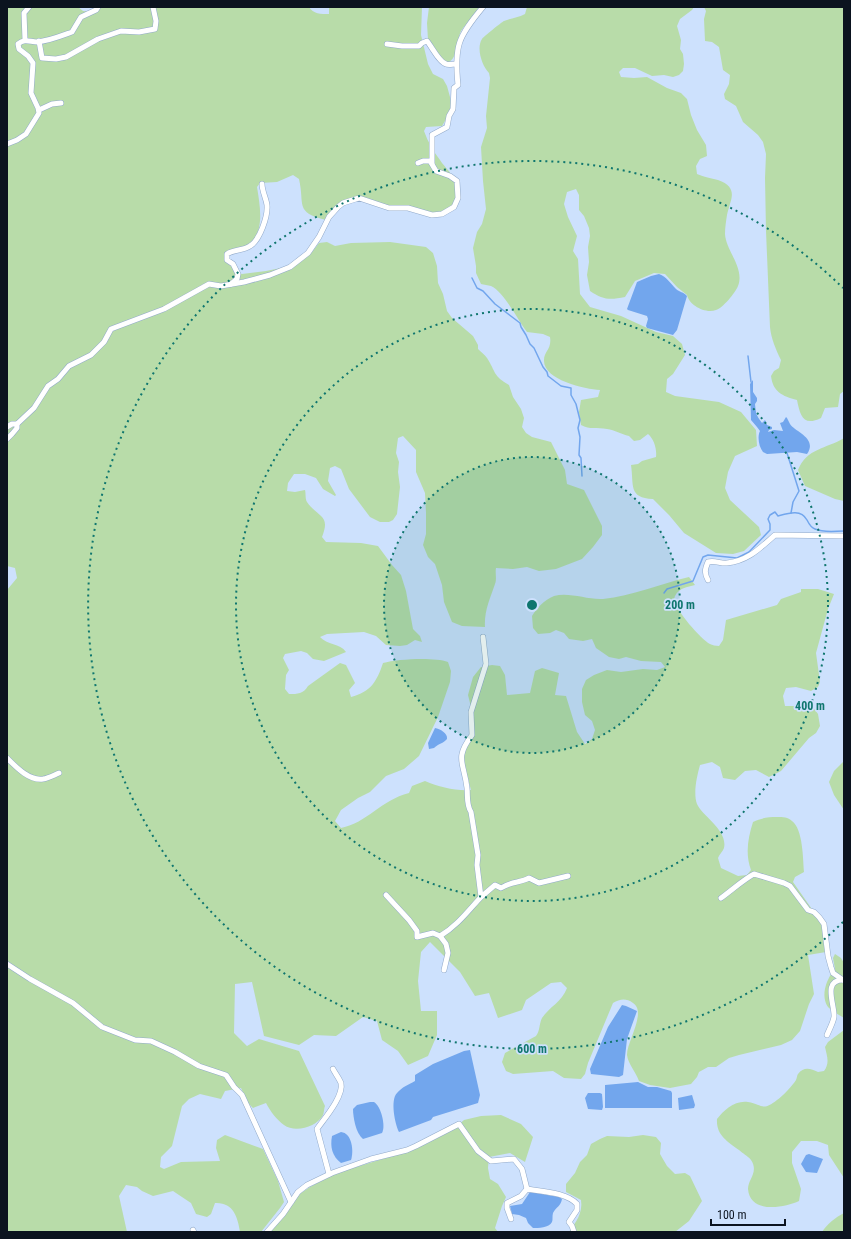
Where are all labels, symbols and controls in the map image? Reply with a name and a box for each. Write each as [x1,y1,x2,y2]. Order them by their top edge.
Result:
centre of rings [525,598,539,612]
text: 200 m [665,598,695,612]
text: 400 m [795,699,825,713]
text: 600 m [517,1042,547,1056]
scale bar [711,1201,785,1227]
text: 100 m [717,1208,747,1222]

